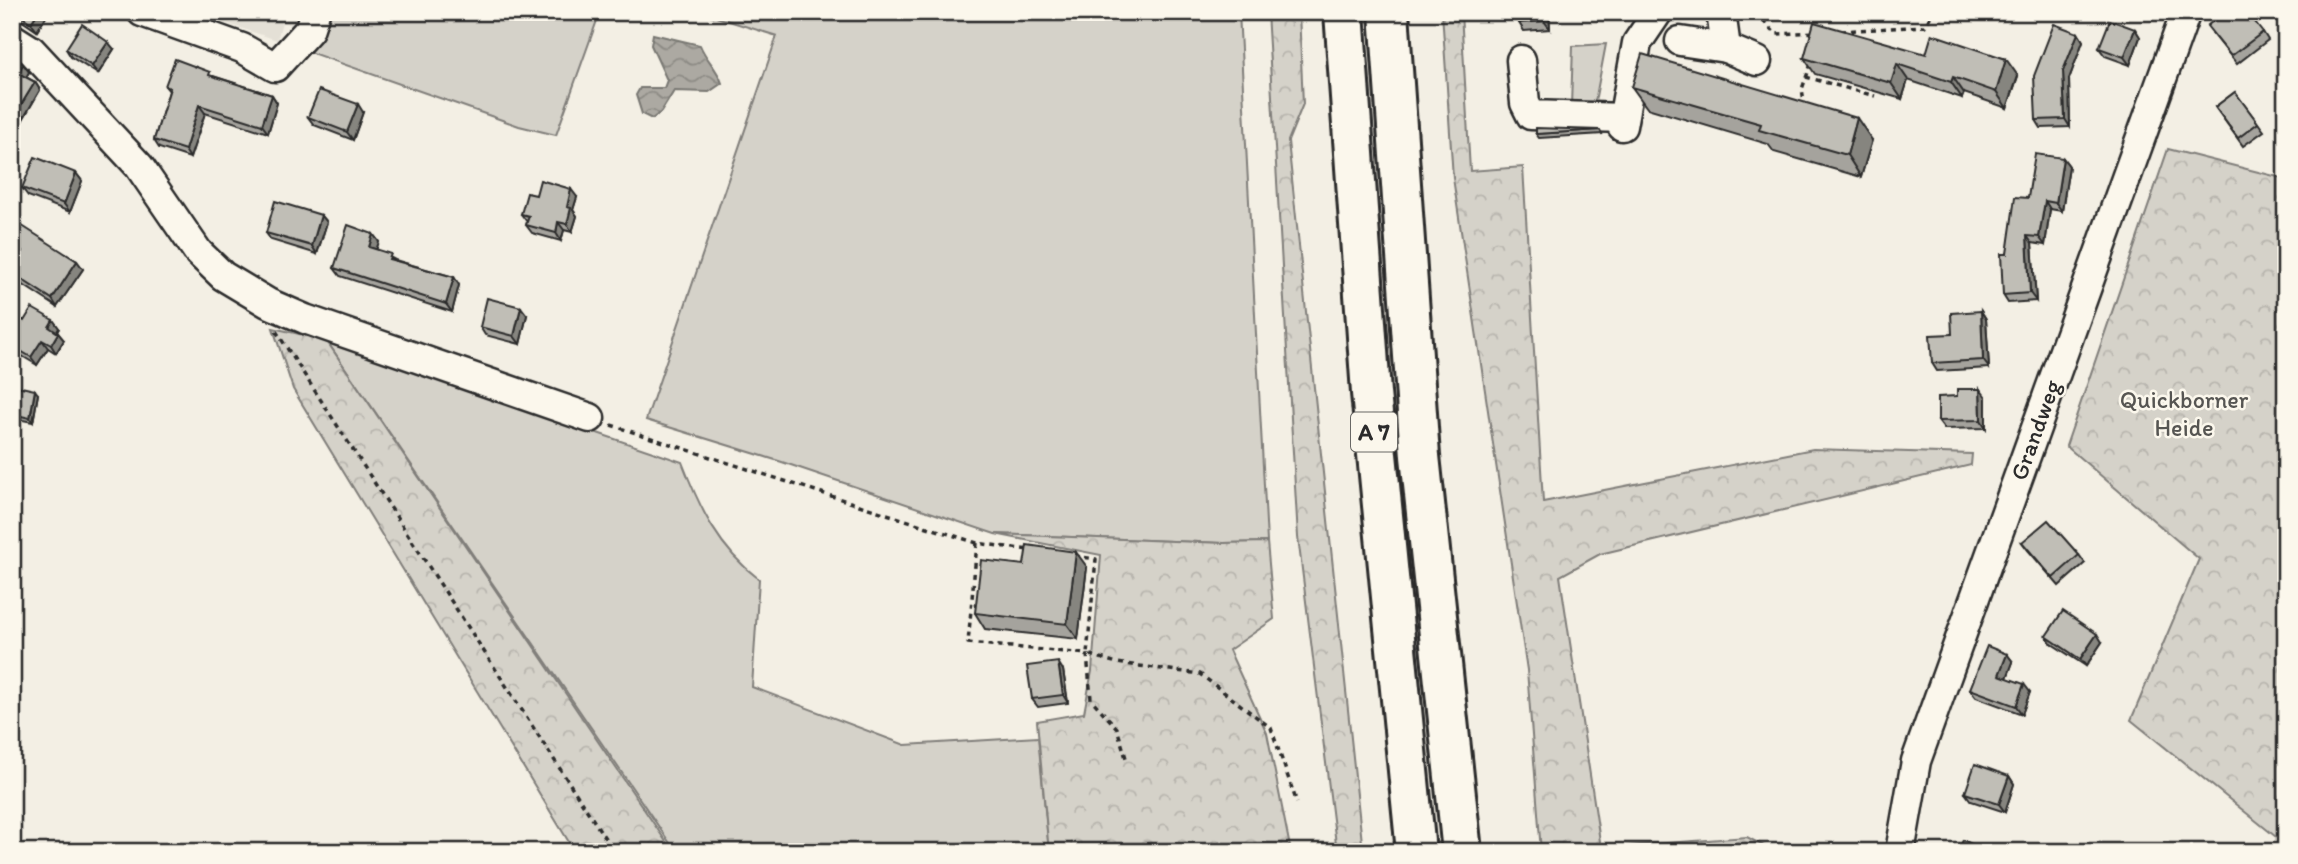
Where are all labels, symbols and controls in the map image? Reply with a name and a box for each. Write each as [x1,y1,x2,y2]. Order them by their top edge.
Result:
street label: Grandweg [2004,375,2067,484]
park label: Quickborner Heide [2120,385,2249,442]
road number: A 7 [1351,412,1397,452]

